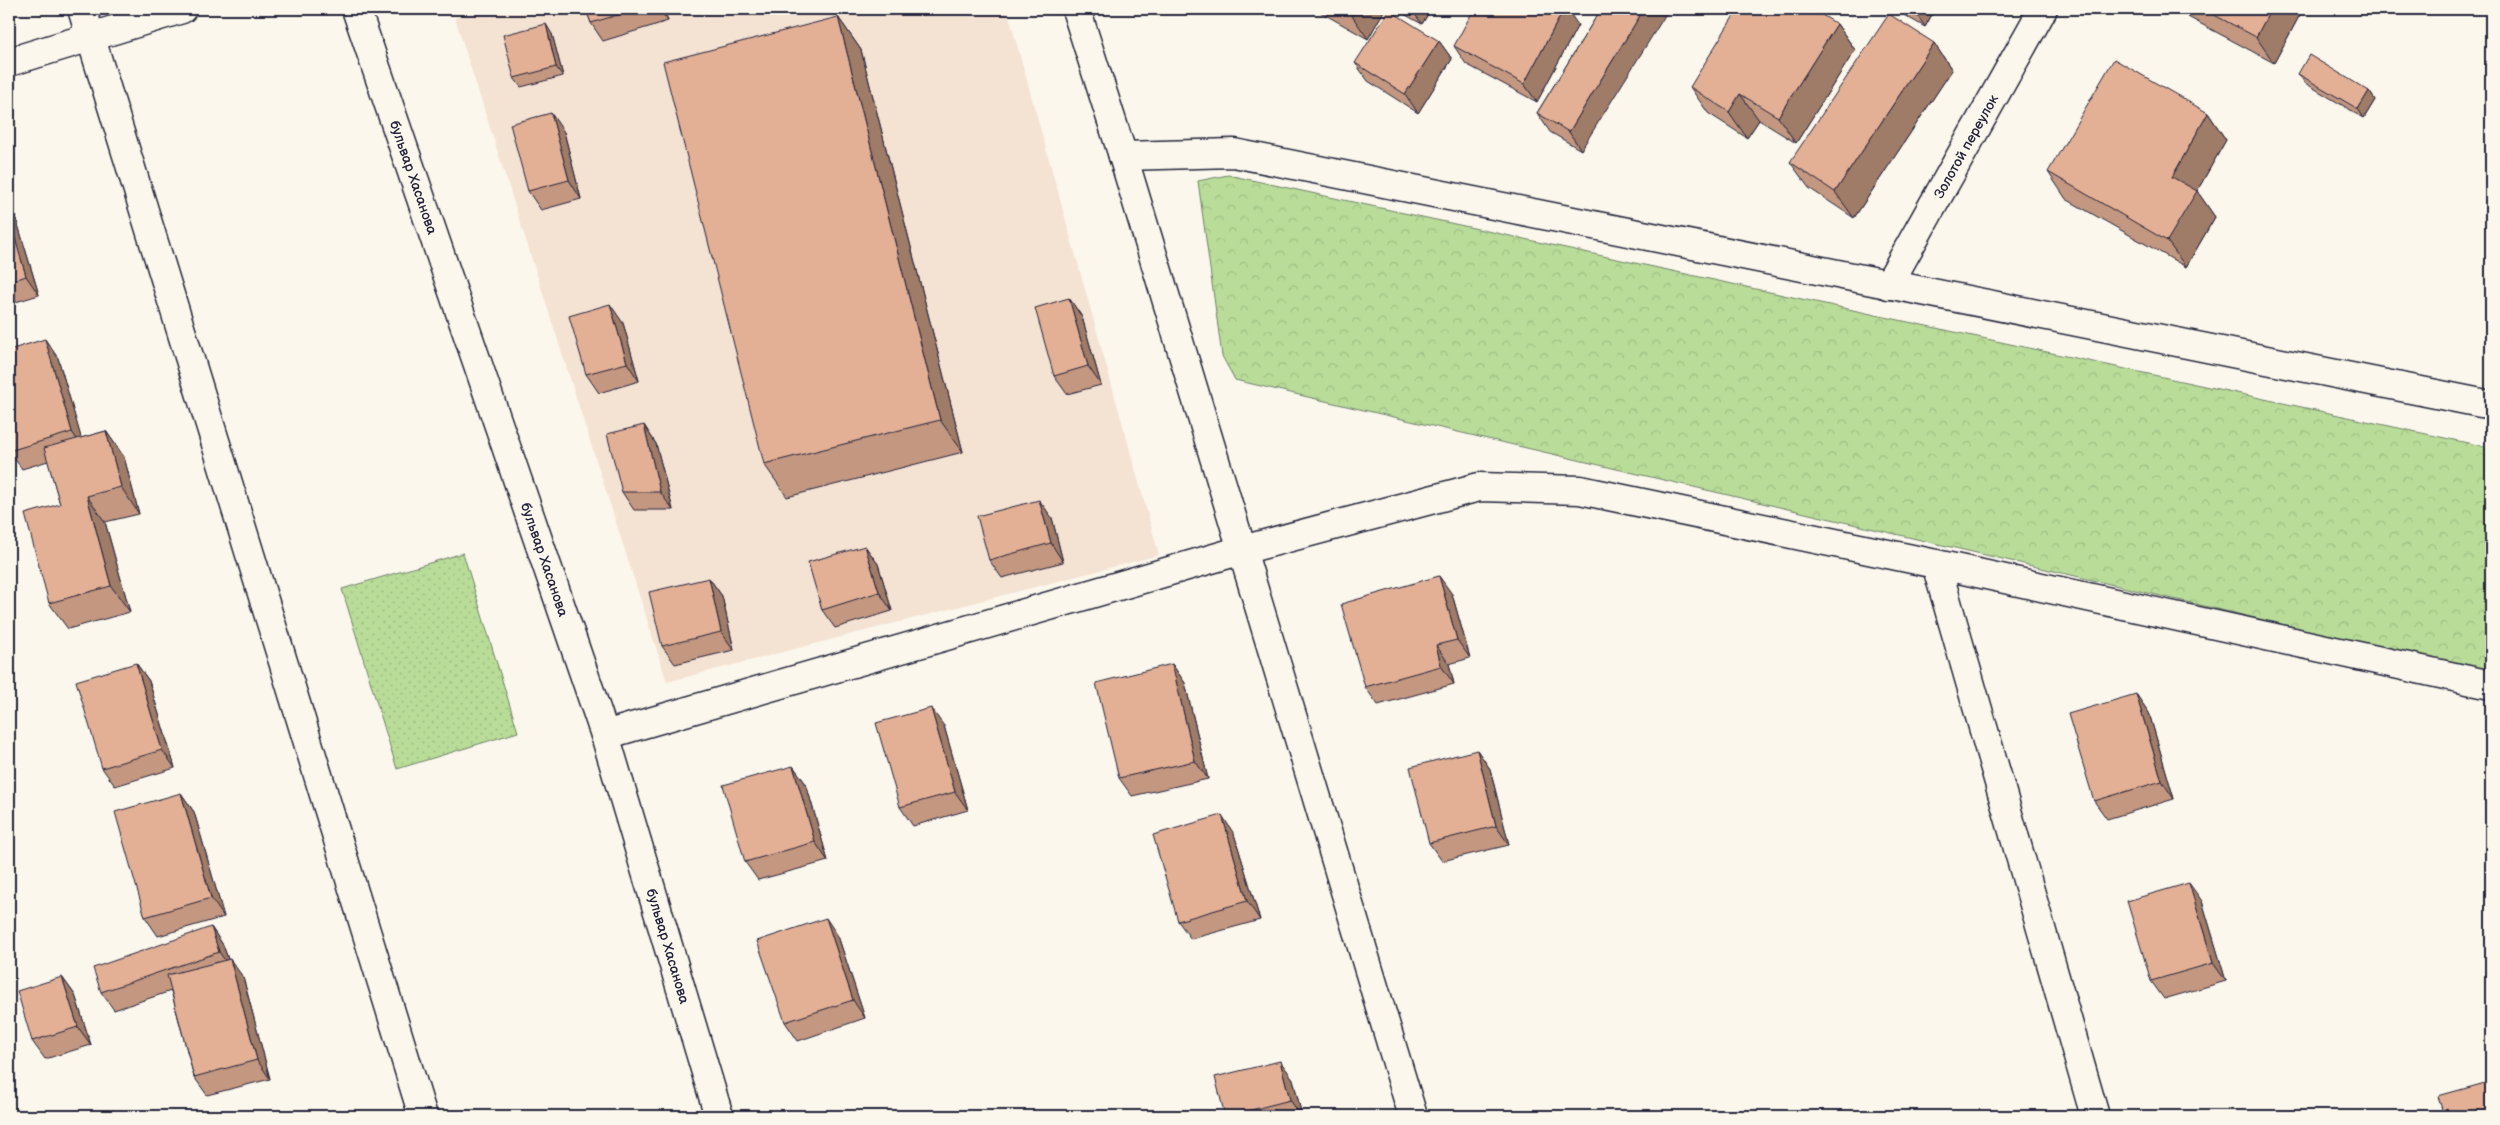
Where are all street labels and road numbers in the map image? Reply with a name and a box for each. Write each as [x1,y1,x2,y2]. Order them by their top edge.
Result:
street label: Золотой переулок [1930,91,2003,202]
street label: бульвар Хасанова [386,118,441,237]
street label: бульвар Хасанова [517,501,572,619]
street label: бульвар Хасанова [643,887,693,1007]

